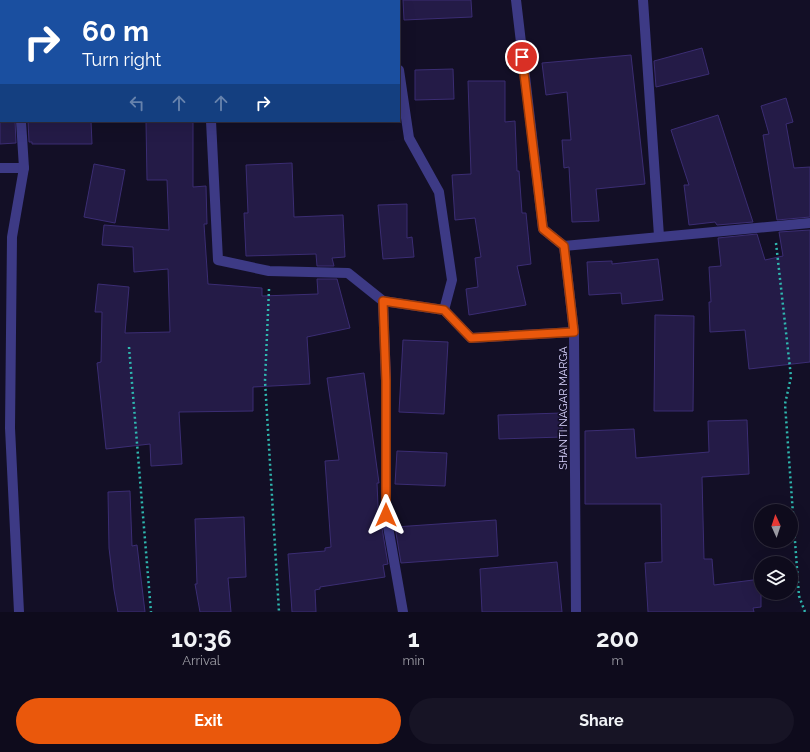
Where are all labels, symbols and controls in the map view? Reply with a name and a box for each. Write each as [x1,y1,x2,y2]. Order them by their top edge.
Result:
text: 60 m [82,15,149,48]
icon: right [16,16,68,68]
pin [505,40,539,74]
icon: arrive [511,46,533,68]
text: Turn right [82,49,161,70]
icon: left [126,92,148,114]
icon: ahead [168,92,190,114]
icon: ahead [210,92,232,114]
icon: right [252,92,274,114]
street label: SHANTI NAGAR MARGA [557,346,570,470]
position arrow [365,494,407,536]
north arrow [754,504,798,548]
map controls [754,504,798,600]
button: layers [754,556,798,600]
text: 10:36 [171,624,232,653]
text: 1 [408,624,420,653]
text: 200 [596,624,639,653]
text: Arrival [182,653,220,668]
text: min [403,653,425,668]
text: m [611,653,623,668]
button: Exit [16,698,401,744]
button: Share [409,698,794,744]

